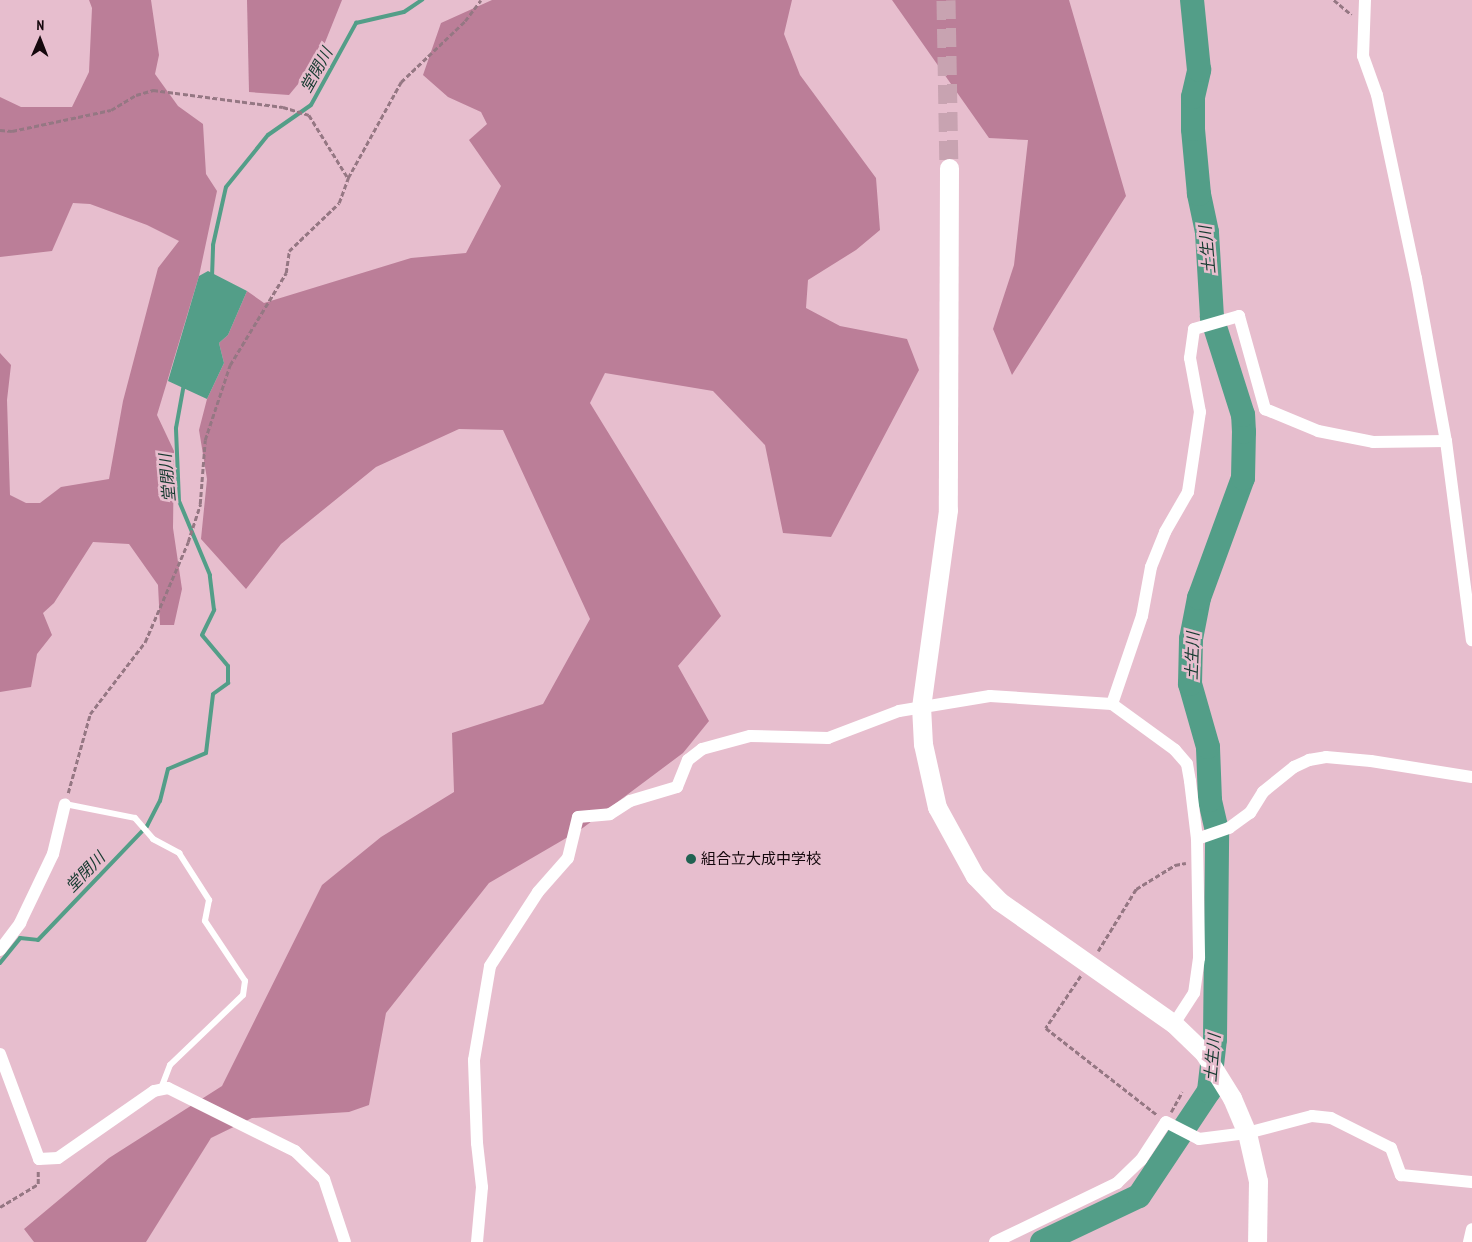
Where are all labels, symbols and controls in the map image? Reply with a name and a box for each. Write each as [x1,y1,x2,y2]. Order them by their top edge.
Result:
north arrow [15,15,65,65]
text: N [36,16,44,34]
water label: 堂閉川 [296,44,336,96]
water label: 土生川 [1195,225,1219,275]
water label: 堂閉川 [155,453,179,503]
water label: 土生川 [1182,632,1202,680]
water label: 堂閉川 [61,848,109,896]
place label: 組合立大成中学校 [701,850,821,868]
marker: 組合立大成中学校 [685,853,697,865]
water label: 土生川 [1200,1033,1224,1083]

